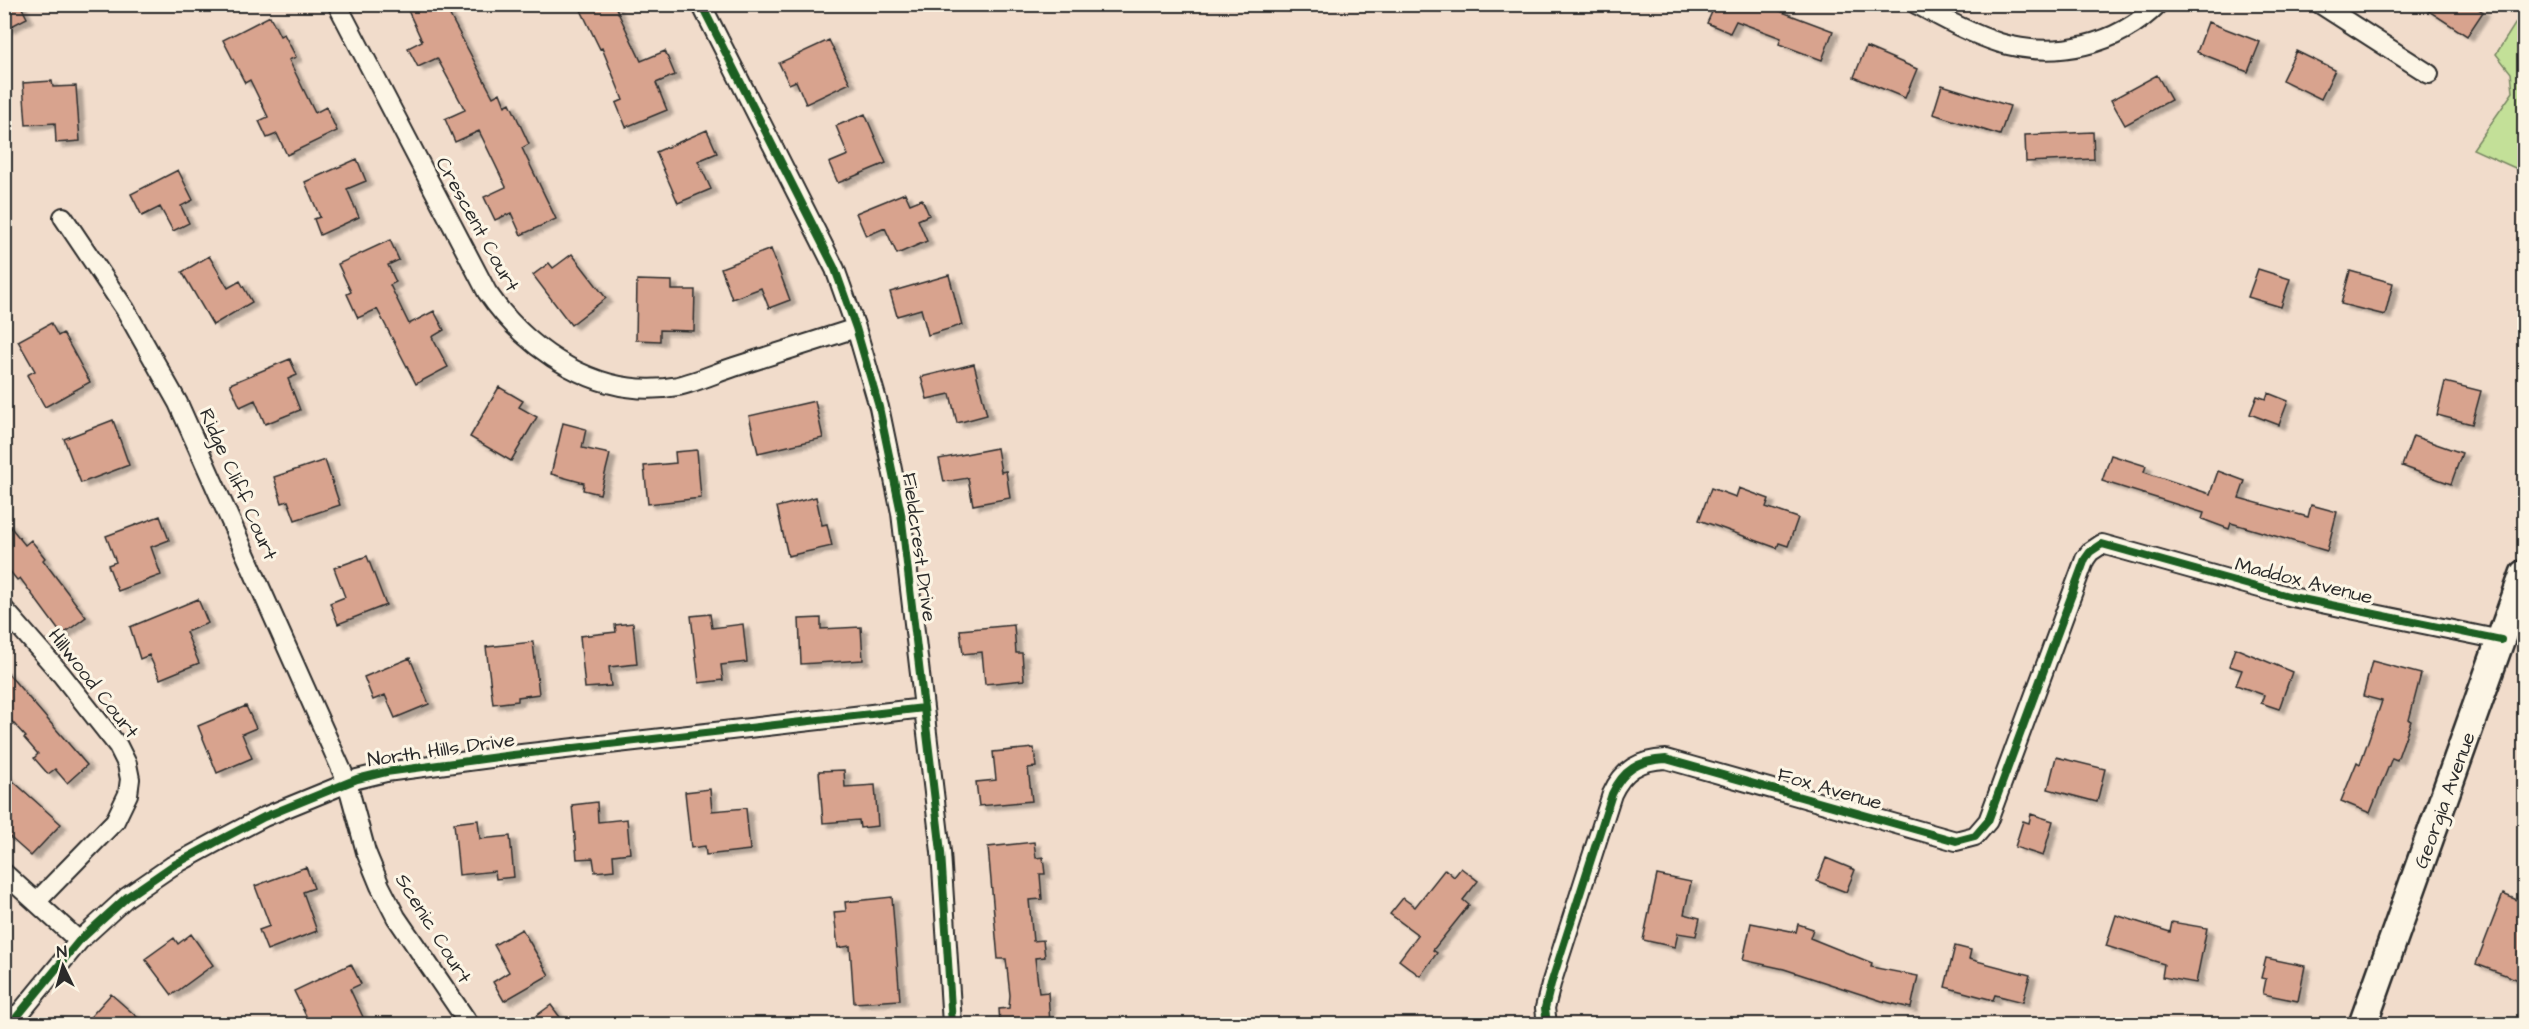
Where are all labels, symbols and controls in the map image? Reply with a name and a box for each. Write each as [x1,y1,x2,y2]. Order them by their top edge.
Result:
street label: Crescent Court [428,152,526,297]
street label: Ridge Cliff Court [191,404,284,565]
street label: Fieldcrest Drive [895,471,943,624]
street label: Maddox Avenue [2232,550,2376,612]
street label: Hillwood Court [41,623,145,745]
street label: North Hills Drive [366,726,517,774]
street label: Georgia Avenue [2407,728,2484,873]
street label: Fox Avenue [1774,761,1885,817]
street label: Scenic Court [388,868,478,989]
north arrow [33,936,93,996]
text: N [56,941,68,963]

